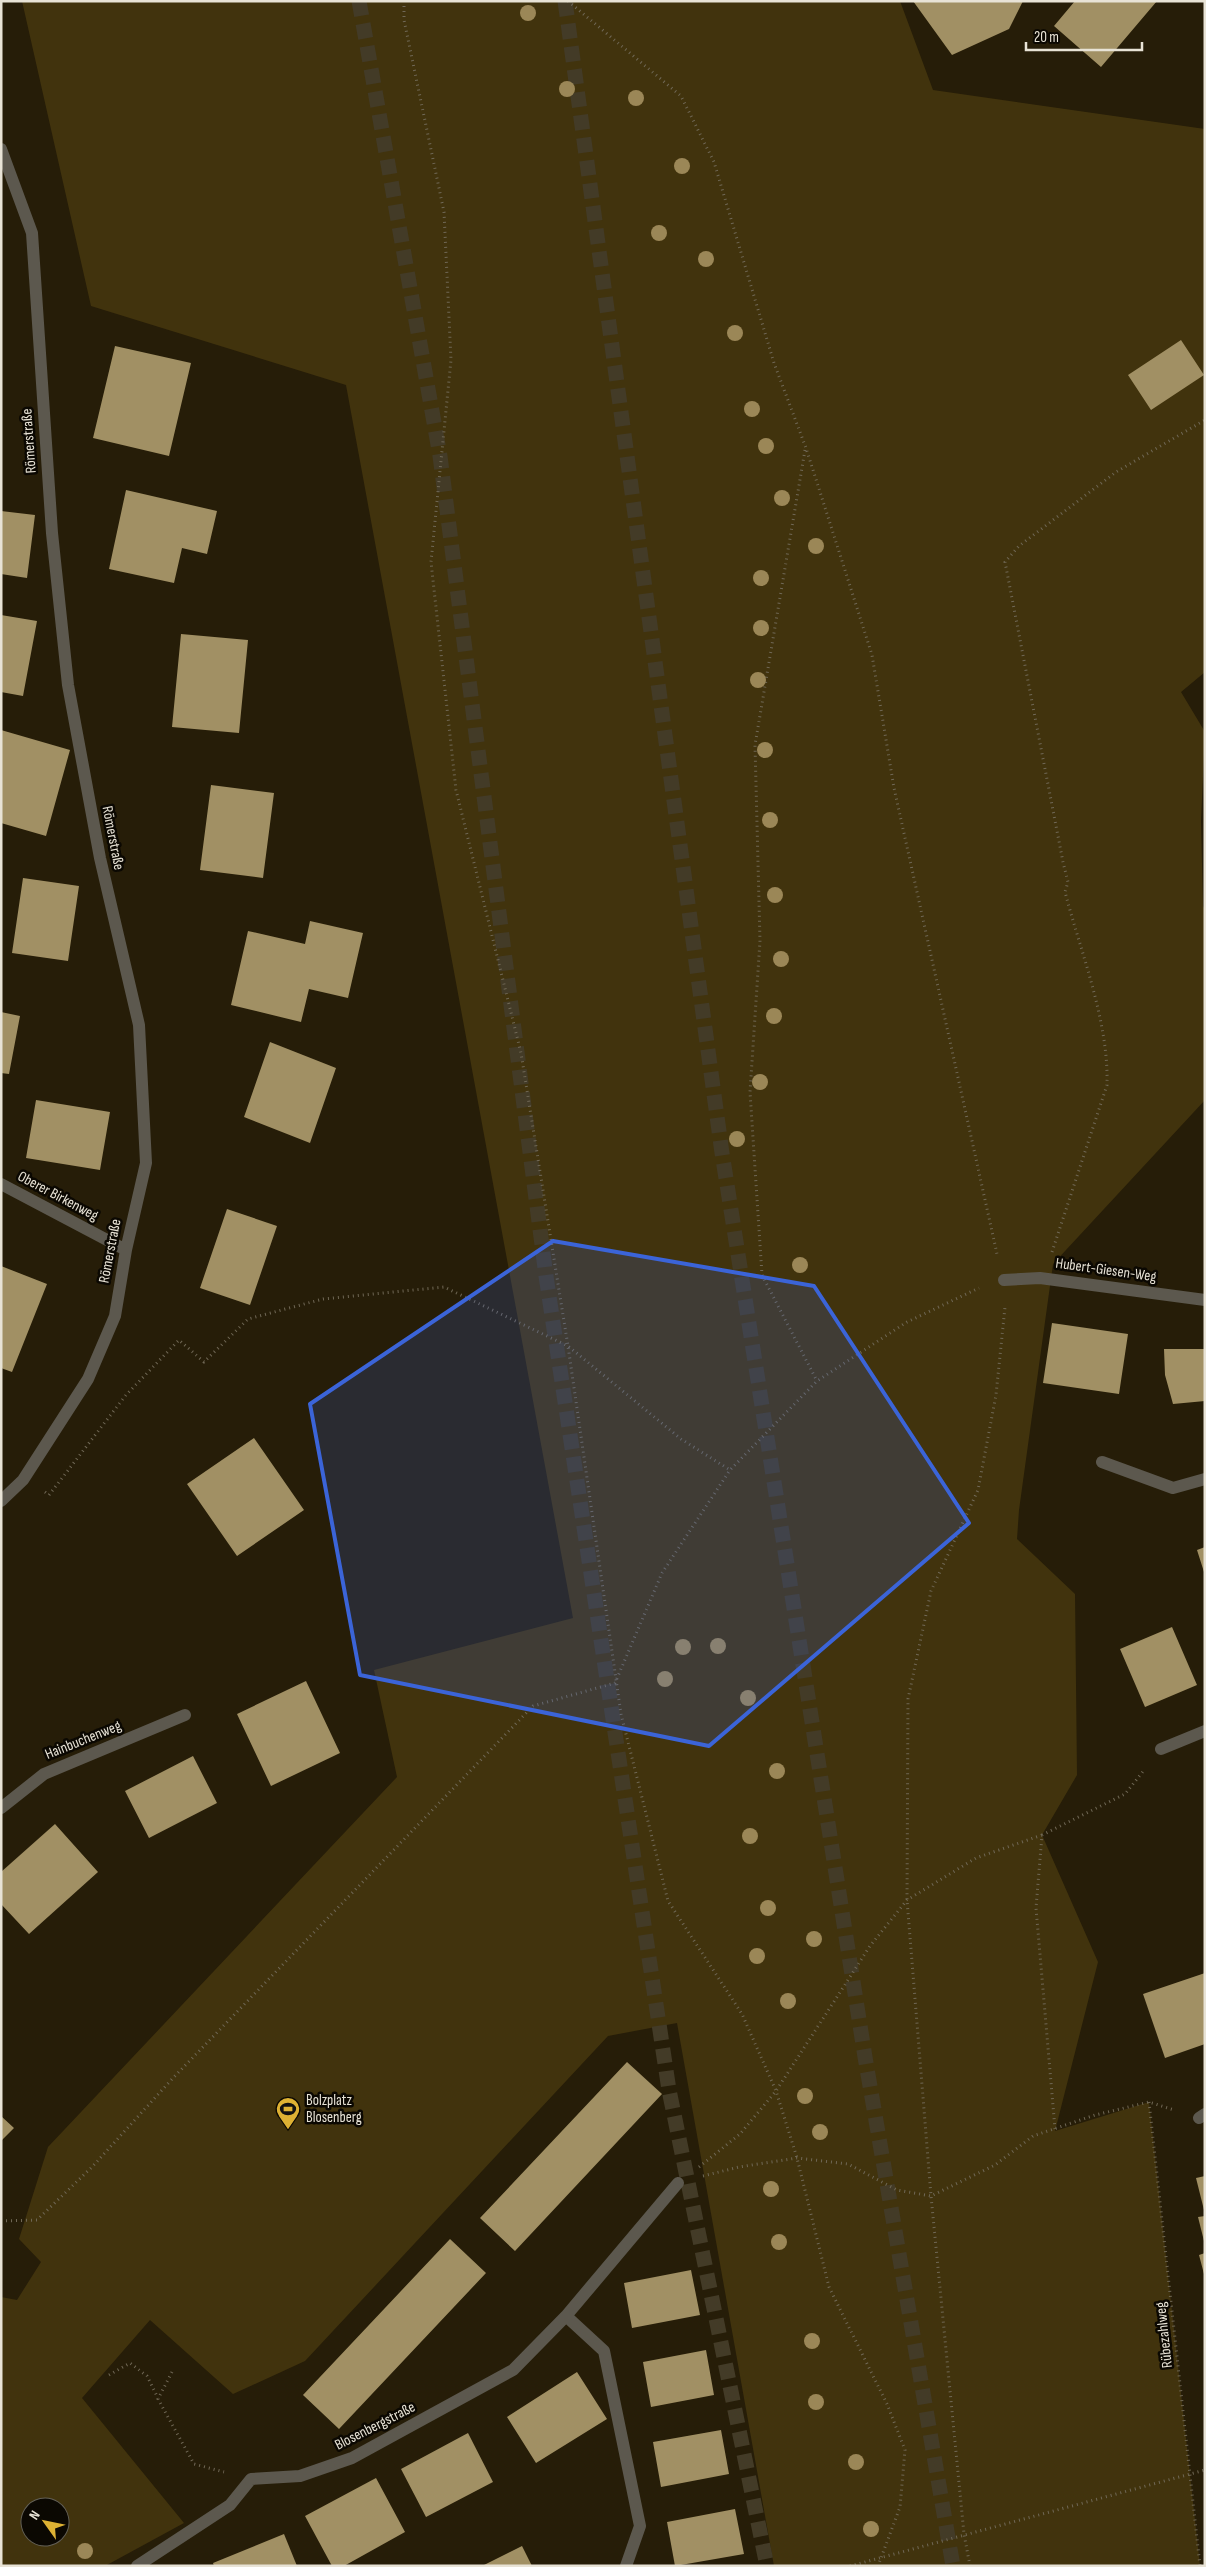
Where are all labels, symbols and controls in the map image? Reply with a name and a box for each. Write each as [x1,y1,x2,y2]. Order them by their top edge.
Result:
scale bar [1026,20,1142,52]
text: 20 m [1034,28,1059,47]
street label: Römerstraße [17,408,41,474]
street label: Römerstraße [97,804,129,872]
street label: Oberer Birkenweg [14,1167,102,1225]
street label: Römerstraße [94,1217,126,1285]
street label: Hubert-Giesen-Weg [1054,1254,1158,1286]
street label: Hainbuchenweg [42,1716,124,1764]
place label: Bolzplatz Blosenberg [306,2091,362,2127]
sports icon: Bolzplatz Blosenberg [275,2096,301,2130]
street label: Rübezahlweg [1151,2301,1177,2369]
street label: Blosenbergstraße [332,2398,418,2454]
north arrow [20,2497,70,2547]
text: N [25,2507,44,2523]

